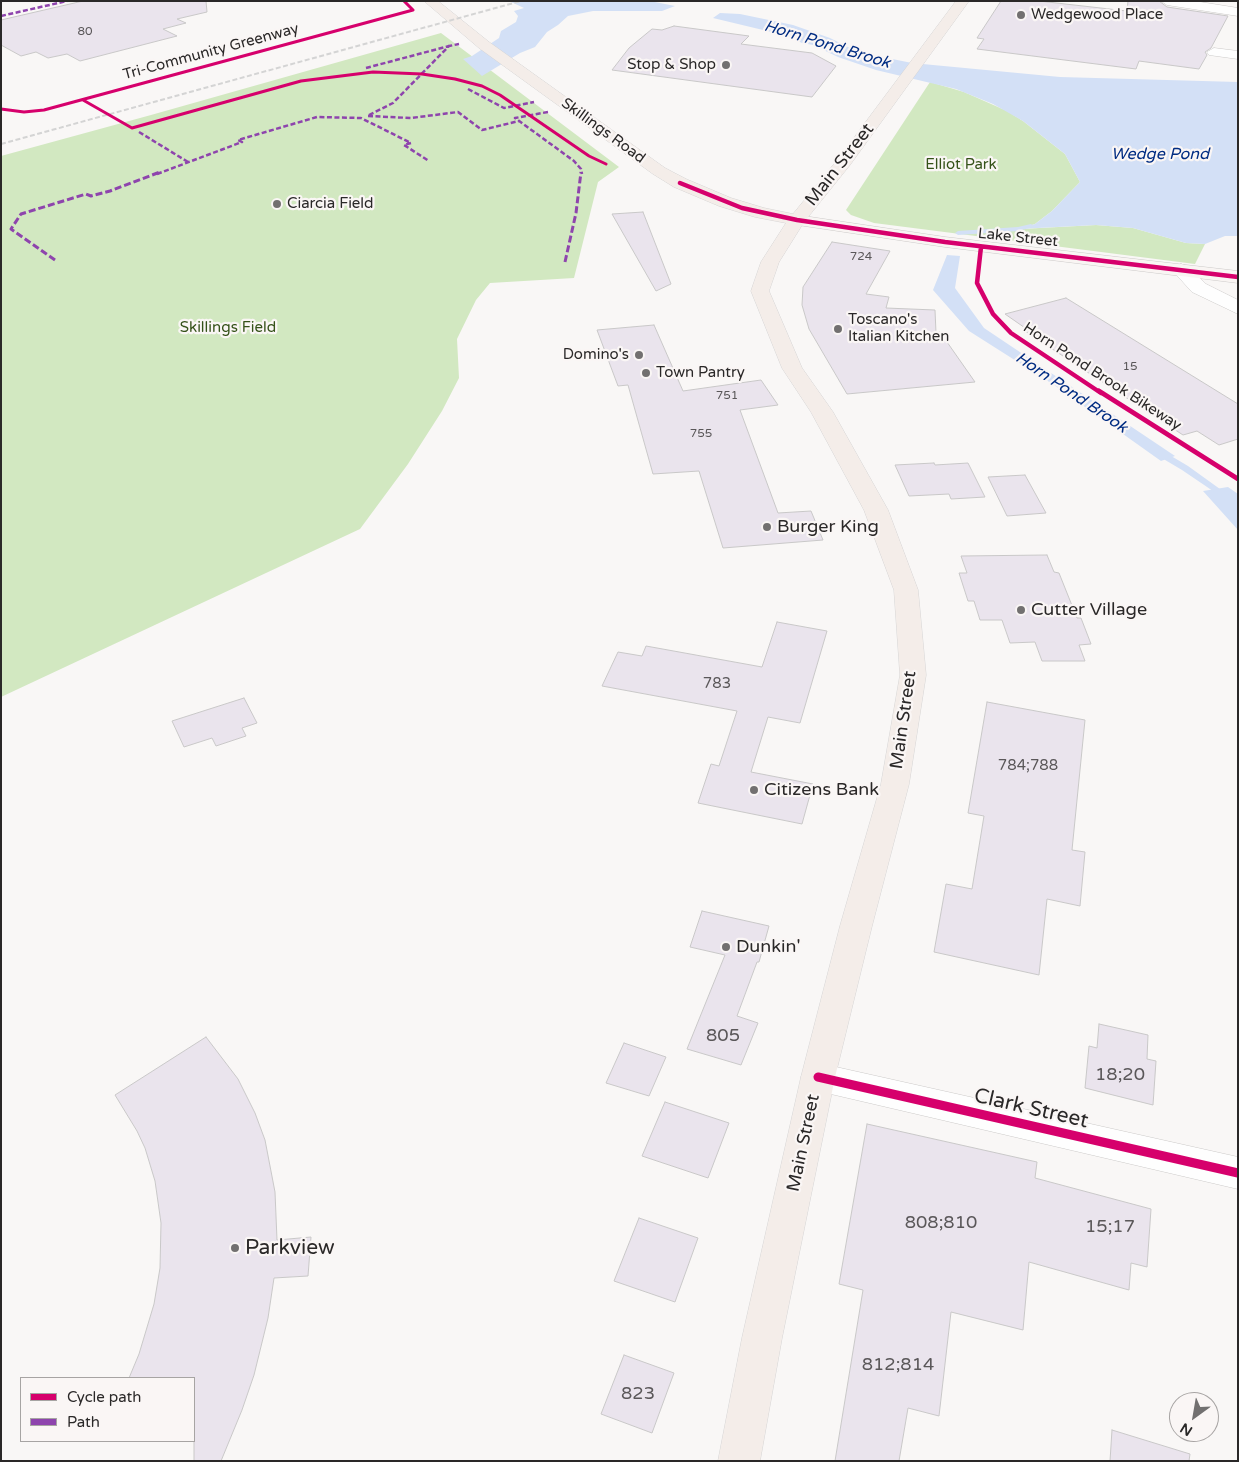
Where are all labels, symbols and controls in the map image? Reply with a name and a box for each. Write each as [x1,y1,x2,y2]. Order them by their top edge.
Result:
place label: Wedgewood Place [1031,6,1163,24]
marker: Wedgewood Place [1015,9,1027,21]
water label: Horn Pond Brook [762,17,892,73]
street label: Tri-Community Greenway [121,20,301,84]
house number: 80 [77,25,93,39]
place label: Stop & Shop [627,56,716,74]
marker: Stop & Shop [720,59,732,71]
street label: Skillings Road [557,94,649,168]
street label: Main Street [801,119,879,211]
water label: Wedge Pond [1111,145,1209,165]
park label: Elliot Park [925,156,997,174]
place label: Ciarcia Field [287,195,374,213]
marker: Ciarcia Field [271,198,283,210]
street label: Lake Street [977,225,1059,251]
house number: 724 [850,250,872,264]
place label: Toscano's Italian Kitchen [848,311,949,346]
park label: Skillings Field [180,319,276,337]
street label: Horn Pond Brook Bikeway [1019,319,1185,435]
marker: Toscano's Italian Kitchen [832,323,844,335]
place label: Domino's [563,346,629,364]
water label: Horn Pond Brook [1011,348,1131,438]
marker: Domino's [633,349,645,361]
house number: 15 [1122,360,1138,374]
place label: Town Pantry [656,364,745,382]
marker: Town Pantry [640,367,652,379]
house number: 751 [716,389,738,403]
house number: 755 [690,427,712,441]
place label: Burger King [777,516,879,538]
marker: Burger King [761,521,773,533]
place label: Cutter Village [1031,599,1147,621]
marker: Cutter Village [1015,604,1027,616]
street label: Main Street [886,669,922,771]
house number: 783 [703,675,731,693]
house number: 784;788 [998,757,1058,775]
place label: Citizens Bank [764,779,879,801]
marker: Citizens Bank [748,784,760,796]
place label: Dunkin' [736,936,801,958]
marker: Dunkin' [720,941,732,953]
house number: 805 [706,1025,740,1047]
house number: 18;20 [1095,1064,1145,1086]
street label: Clark Street [971,1084,1091,1134]
street label: Main Street [783,1092,825,1194]
house number: 808;810 [905,1212,977,1234]
house number: 15;17 [1085,1216,1135,1238]
place label: Parkview [245,1235,335,1261]
marker: Parkview [229,1242,241,1254]
house number: 812;814 [862,1354,934,1376]
legend [20,1377,195,1442]
house number: 823 [621,1383,655,1405]
text: Cycle path [67,1388,141,1406]
north arrow [1169,1392,1219,1442]
text: Path [67,1413,100,1431]
text: N [1177,1419,1196,1439]

